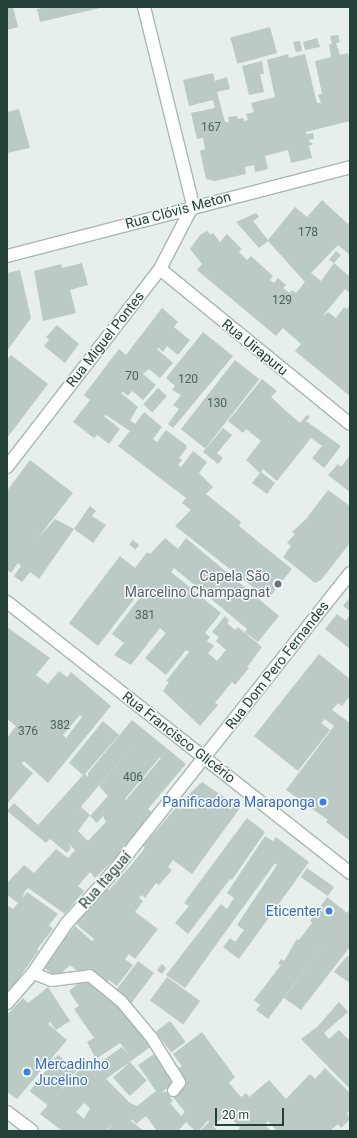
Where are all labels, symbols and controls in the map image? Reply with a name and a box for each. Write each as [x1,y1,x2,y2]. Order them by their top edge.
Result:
house number: 167 [201,121,221,135]
street label: Rua Clóvis Meton [123,188,233,232]
house number: 178 [298,226,318,240]
street label: Rua Miguel Pontes [62,288,148,390]
house number: 129 [272,294,292,308]
street label: Rua Uirapuru [219,315,291,379]
house number: 70 [125,370,139,384]
house number: 120 [178,373,198,387]
house number: 130 [207,397,227,411]
place label: Capela São Marcelino Champagnat [125,568,270,600]
marker: Capela São Marcelino Champagnat [273,579,283,589]
street label: Rua Dom Pero Fernandes [222,598,332,732]
house number: 381 [135,609,155,623]
street label: Rua Francisco Glicério [119,688,239,786]
house number: 382 [50,719,70,733]
house number: 376 [18,725,38,739]
house number: 406 [123,771,143,785]
place label: Panificadora Maraponga [162,794,315,810]
marker: Panificadora Maraponga [318,797,328,807]
street label: Rua Itaguaí [76,848,134,912]
place label: Eticenter [266,903,321,919]
marker: Eticenter [324,906,334,916]
place label: Mercadinho Jucelino [35,1056,109,1088]
marker: Mercadinho Jucelino [22,1067,32,1077]
scale bar [217,1100,286,1126]
text: 20 m [222,1108,249,1122]

